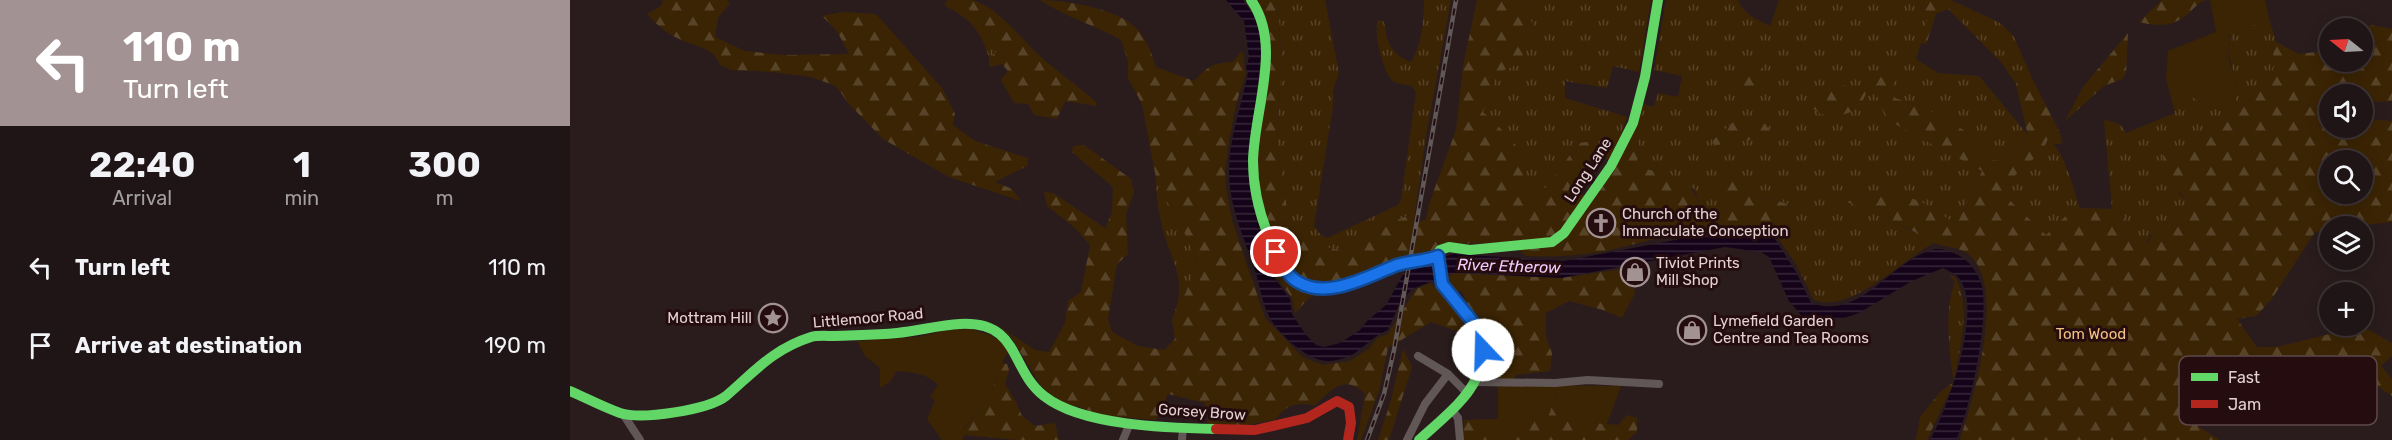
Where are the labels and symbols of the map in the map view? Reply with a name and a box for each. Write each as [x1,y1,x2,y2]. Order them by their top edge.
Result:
north arrow [2319,18,2373,72]
street label: Long Lane [1561,135,1615,205]
place label: Church of the Immaculate Conception [1622,205,1789,240]
church icon: Church of the Immaculate Conception [1585,207,1617,239]
pin [1250,226,1301,277]
place label: Tiviot Prints Mill Shop [1656,254,1740,289]
water label: River Etherow [1457,255,1561,277]
shop icon: Tiviot Prints Mill Shop [1619,256,1651,288]
place icon: Mottram Hill [757,302,789,334]
street label: Littlemoor Road [812,304,924,332]
place label: Mottram Hill [667,309,752,327]
place label: Lymefield Garden Centre and Tea Rooms [1713,312,1869,347]
shop icon: Lymefield Garden Centre and Tea Rooms [1676,314,1708,346]
position arrow [1451,318,1515,382]
park label: Tom Wood [2056,325,2126,343]
legend [2179,356,2377,425]
text: Fast [2228,368,2260,387]
text: Jam [2228,395,2261,414]
street label: Gorsey Brow [1158,400,1246,424]

